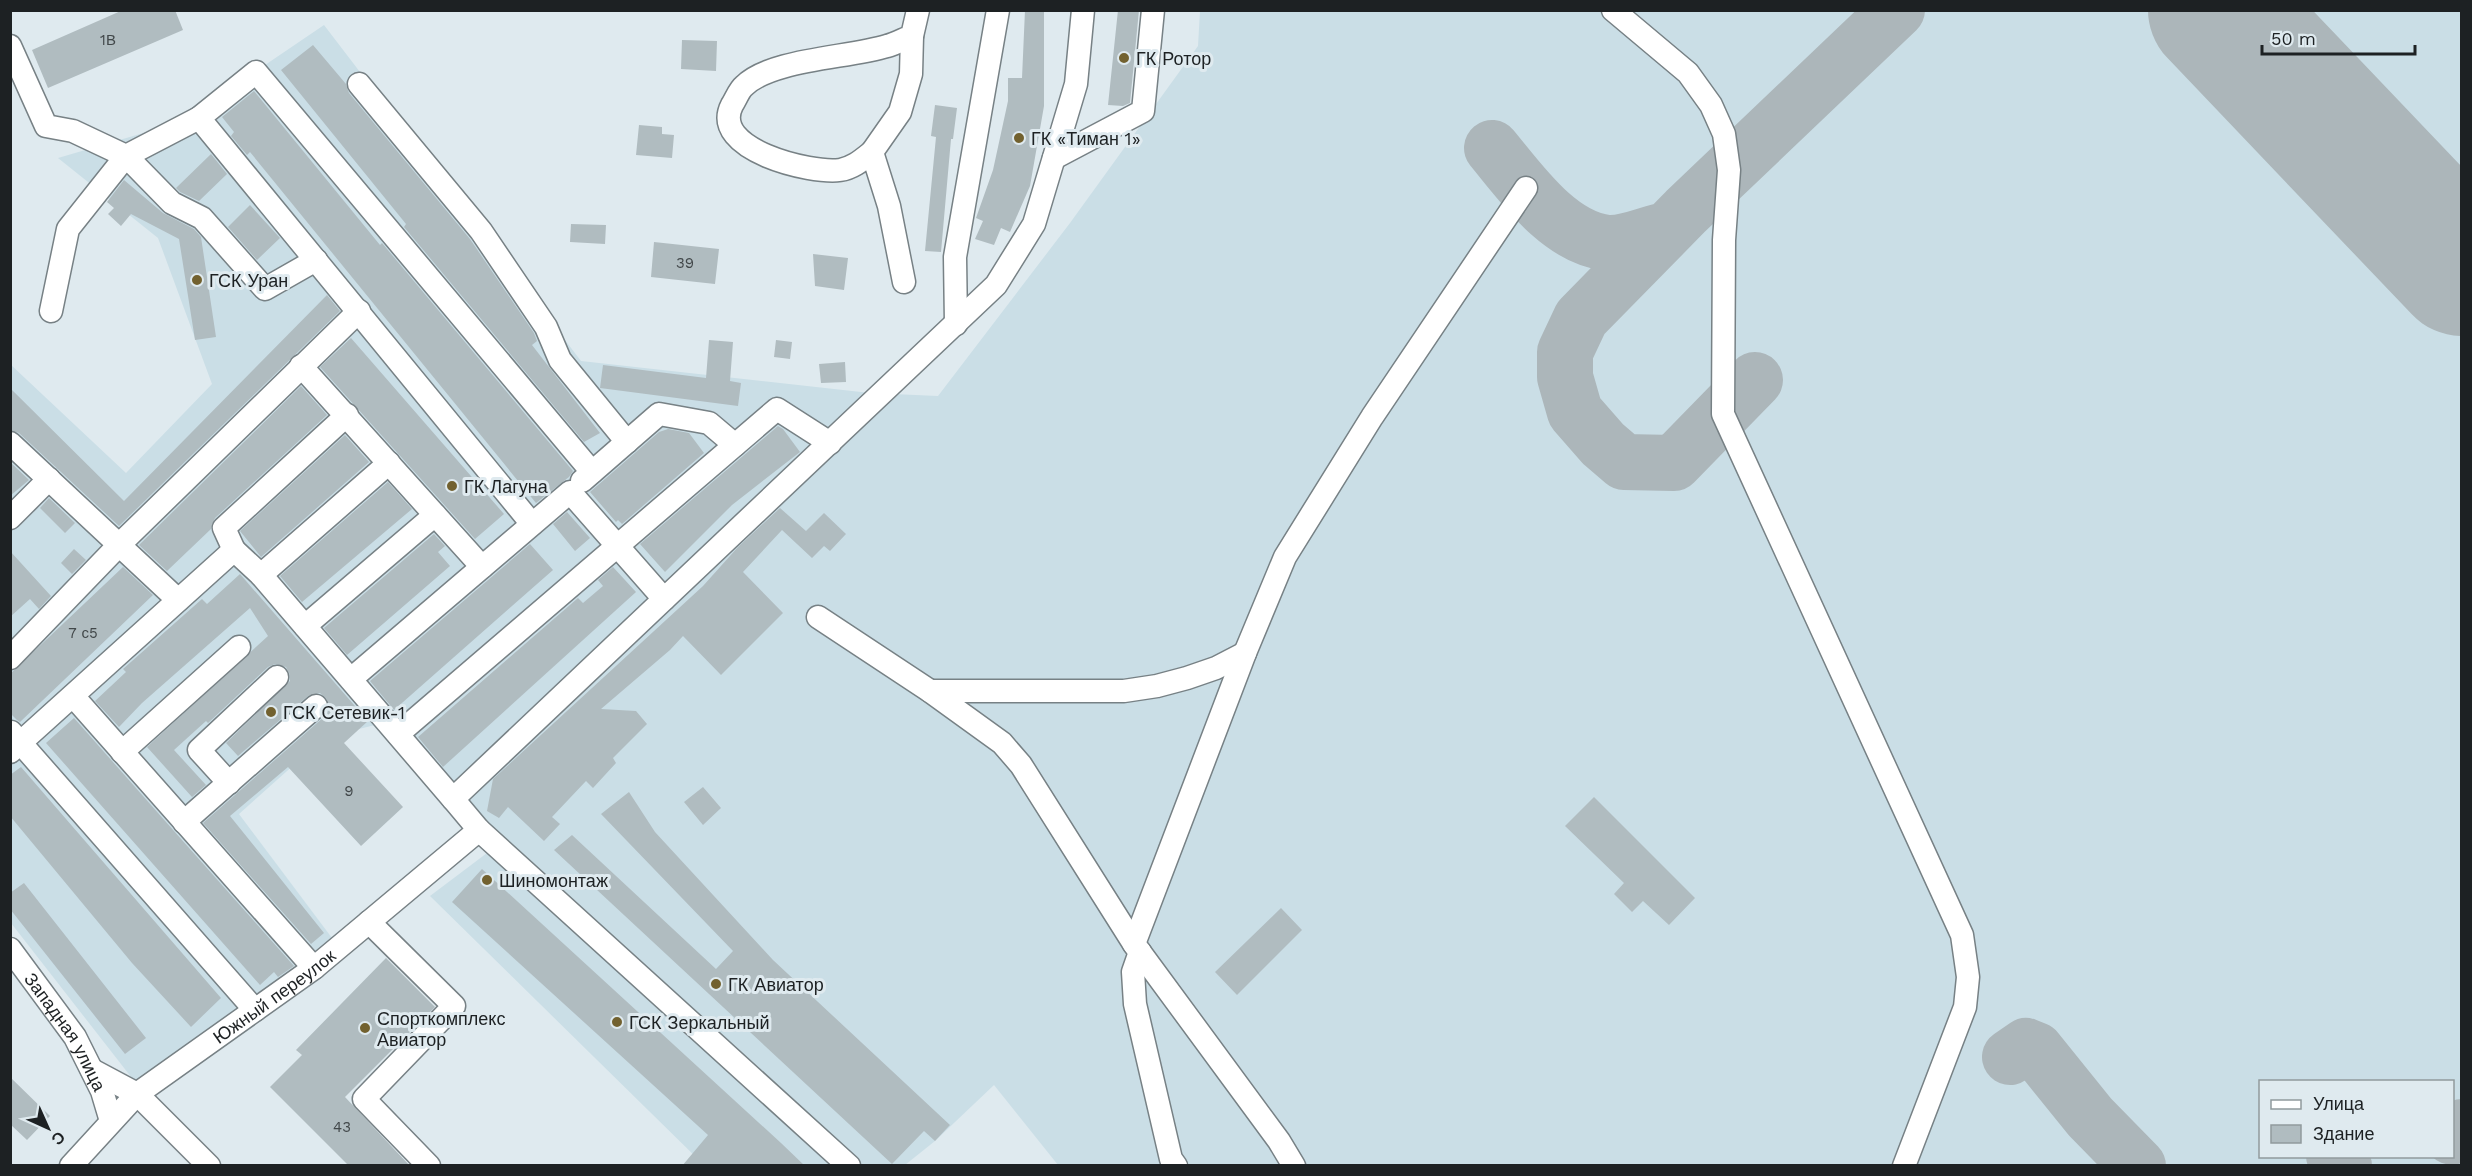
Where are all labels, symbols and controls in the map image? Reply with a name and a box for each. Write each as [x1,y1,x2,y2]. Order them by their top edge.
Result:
scale bar [2262,18,2415,56]
text: 50 m [2271,28,2316,49]
house number: 1В [100,31,116,49]
place label: ГК Ротор [1136,48,1211,69]
marker: ГК Ротор [1117,51,1131,65]
place label: ГК «Тиман 1» [1031,128,1141,149]
marker: ГК «Тиман 1» [1012,131,1026,145]
house number: 39 [676,254,694,272]
place label: ГСК Уран [209,270,288,291]
marker: ГСК Уран [190,273,204,287]
place label: ГК Лагуна [464,476,549,497]
marker: ГК Лагуна [445,479,459,493]
house number: 7 с5 [68,624,98,642]
place label: ГСК Сетевик-1 [283,702,405,723]
marker: ГСК Сетевик-1 [264,705,278,719]
house number: 9 [344,782,354,800]
place label: Шиномонтаж [499,870,608,891]
marker: Шиномонтаж [480,873,494,887]
street label: Южный переулок [209,944,339,1047]
street label: Западная улица [20,968,111,1095]
place label: ГК Авиатор [728,974,824,995]
marker: ГК Авиатор [709,977,723,991]
place label: Спорткомплекс Авиатор [377,1008,505,1050]
place label: ГСК Зеркальный [629,1012,770,1033]
marker: ГСК Зеркальный [610,1015,624,1029]
marker: Спорткомплекс Авиатор [358,1021,372,1035]
legend [2259,1080,2454,1158]
text: Улица [2313,1093,2365,1114]
north arrow [18,1098,78,1158]
house number: 43 [333,1118,351,1136]
text: Здание [2313,1123,2374,1144]
text: С [47,1127,69,1149]

